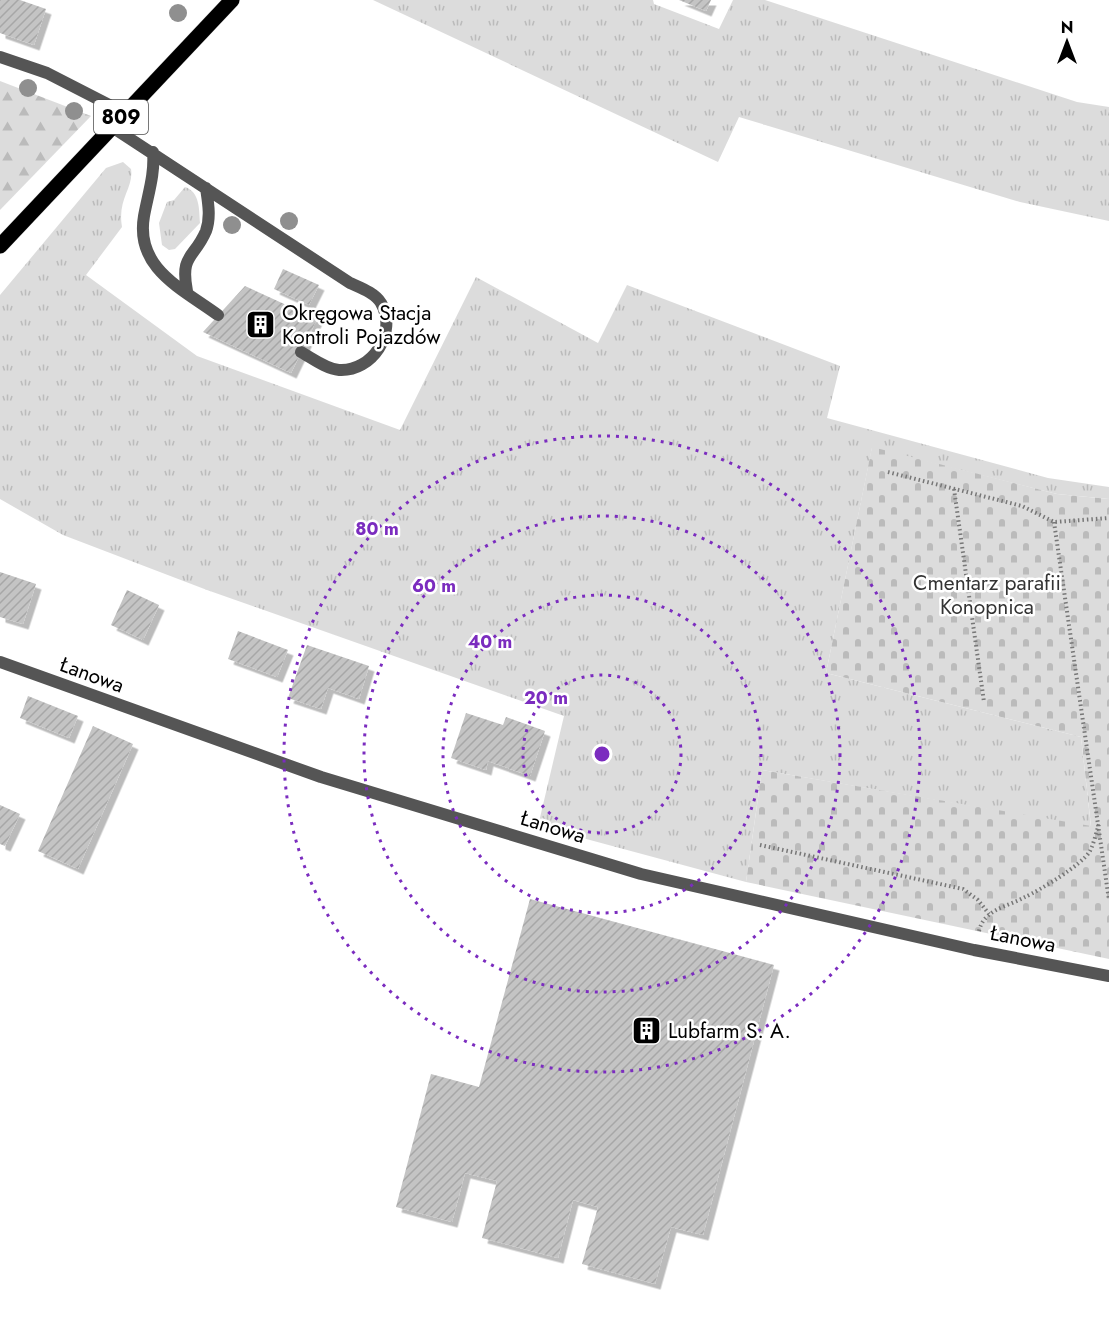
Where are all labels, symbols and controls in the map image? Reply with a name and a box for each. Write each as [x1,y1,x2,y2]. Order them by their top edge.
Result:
north arrow [1037,12,1097,72]
text: N [1061,16,1073,39]
road number: 809 [94,100,148,134]
place label: Okręgowa Stacja Kontroli Pojazdów [282,298,441,352]
building icon: Okręgowa Stacja Kontroli Pojazdów [245,309,277,341]
text: 80 m [355,516,399,542]
park label: Cmentarz parafii Konopnica [913,568,1061,622]
text: 60 m [412,573,456,599]
text: 40 m [468,629,512,655]
street label: Łanowa [55,649,128,700]
text: 20 m [524,685,568,711]
centre of rings [592,744,612,764]
street label: Łanowa [516,803,589,851]
street label: Łanowa [987,918,1058,960]
building icon: Lubfarm S. A. [631,1015,663,1047]
place label: Lubfarm S. A. [668,1016,791,1046]

